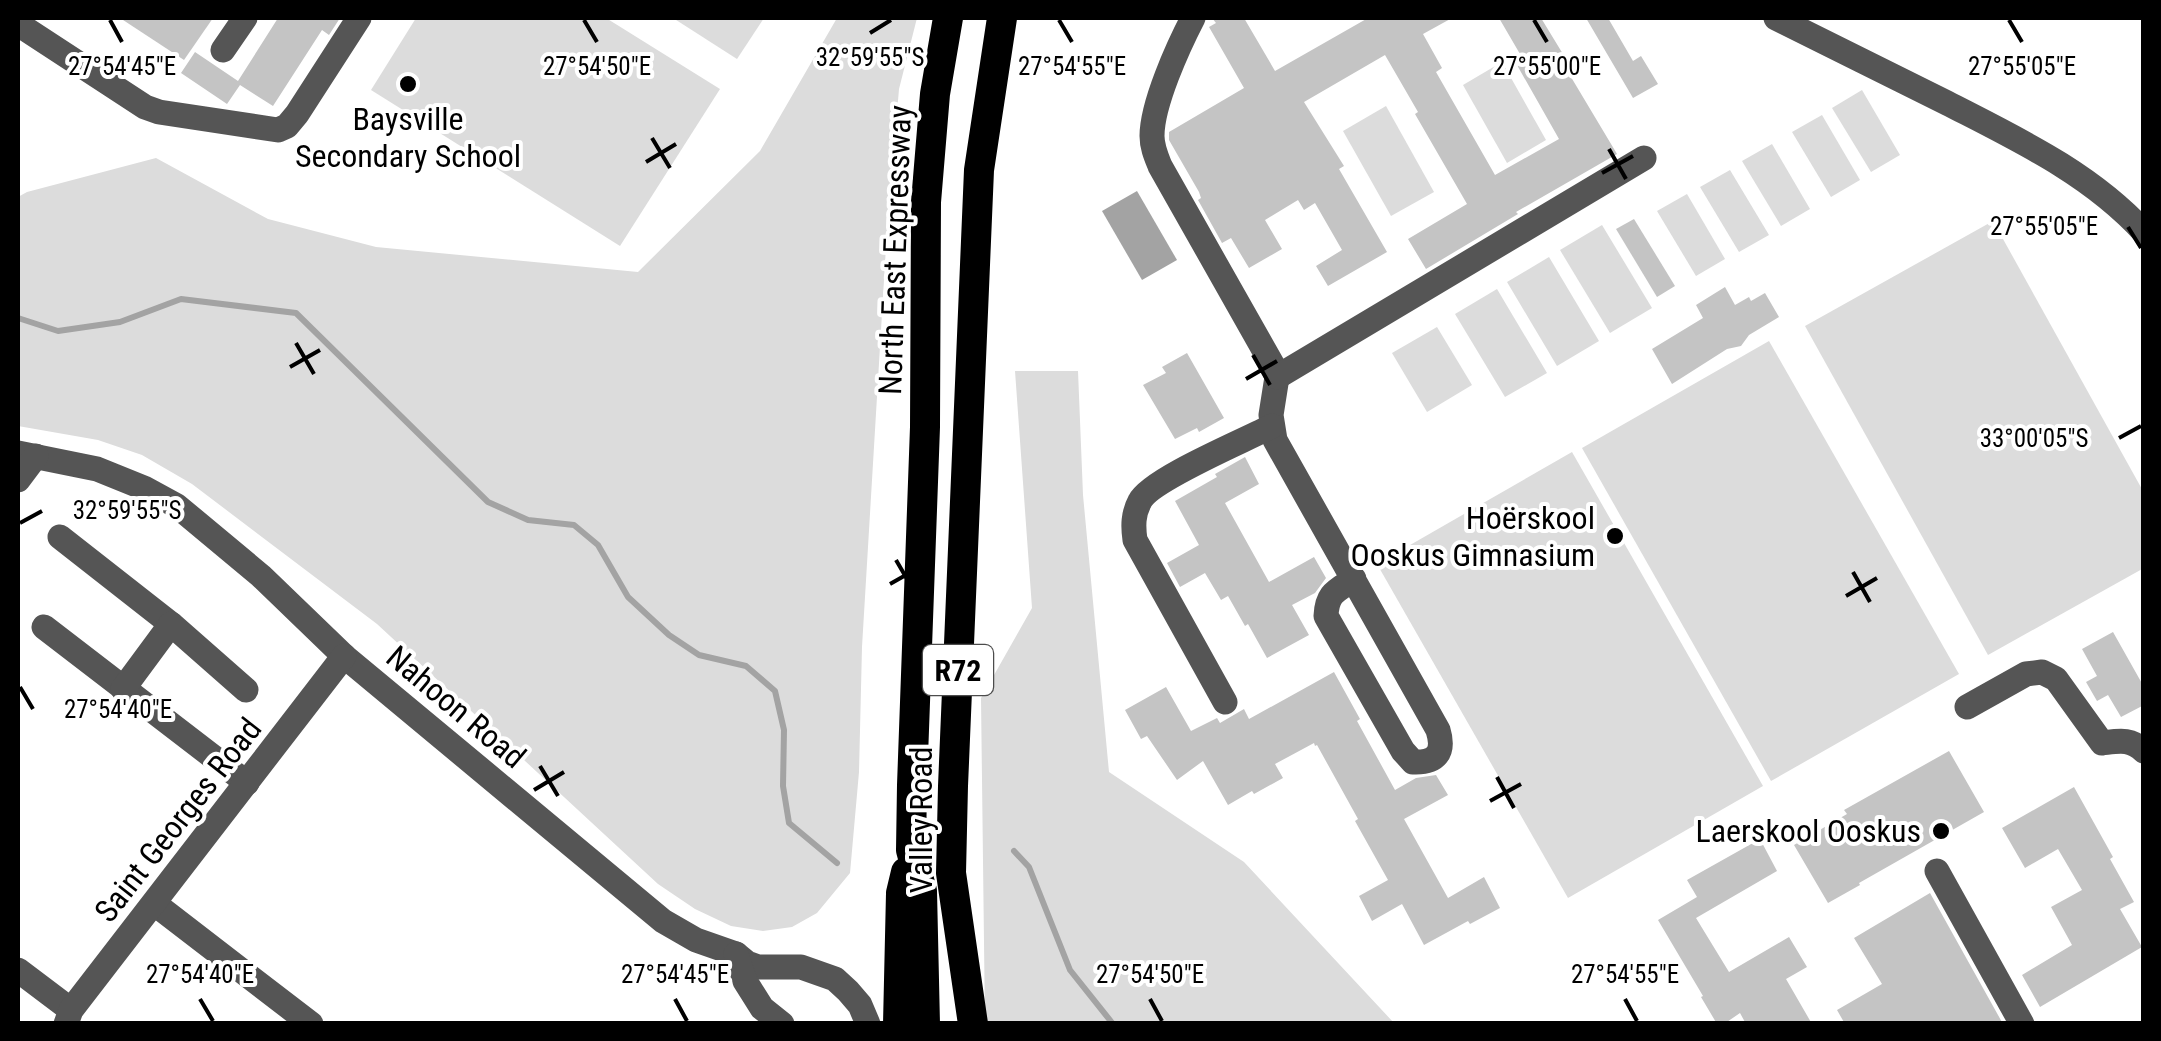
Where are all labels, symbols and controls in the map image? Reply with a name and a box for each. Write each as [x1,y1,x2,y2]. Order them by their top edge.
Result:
text: 32°59'55"S [816,43,924,72]
text: 27°54'45"E [68,52,176,81]
text: 27°54'50"E [543,52,651,81]
text: 27°54'55"E [1018,52,1126,81]
text: 27°55'00"E [1493,52,1601,81]
text: 27°55'05"E [1968,52,2076,81]
marker: Baysville Secondary School [397,73,419,95]
place label: Baysville Secondary School [295,100,521,175]
street label: North East Expressway [871,104,919,396]
text: 27°55'05"E [1990,212,2098,241]
text: 33°00'05"S [1980,424,2088,453]
text: 32°59'55"S [73,496,181,525]
place label: Hoërskool Ooskus Gimnasium [1351,499,1595,574]
marker: Hoërskool Ooskus Gimnasium [1604,525,1626,547]
street label: Nahoon Road [379,638,533,776]
road number: R72 [923,645,993,695]
text: 27°54'40"E [64,695,172,724]
street label: Saint Georges Road [87,711,269,929]
street label: Valley Road [902,747,940,893]
place label: Laerskool Ooskus [1696,812,1921,850]
marker: Laerskool Ooskus [1930,820,1952,842]
text: 27°54'40"E [146,960,254,989]
text: 27°54'45"E [621,960,729,989]
text: 27°54'50"E [1096,960,1204,989]
text: 27°54'55"E [1571,960,1679,989]

